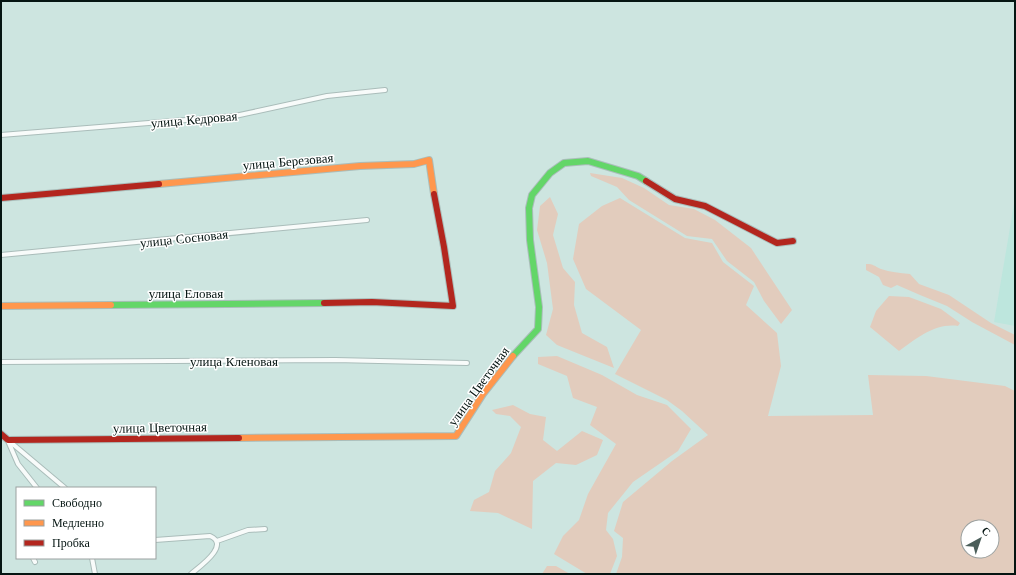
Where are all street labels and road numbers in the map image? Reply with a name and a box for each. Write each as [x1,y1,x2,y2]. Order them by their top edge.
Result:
street label: улица Кедровая [150,107,238,132]
street label: улица Березовая [242,149,334,174]
street label: улица Сосновая [139,225,229,252]
street label: улица Еловая [149,285,223,302]
street label: улица Цветочная [444,343,513,429]
street label: улица Кленовая [190,353,278,370]
street label: улица Цветочная [113,418,207,437]

